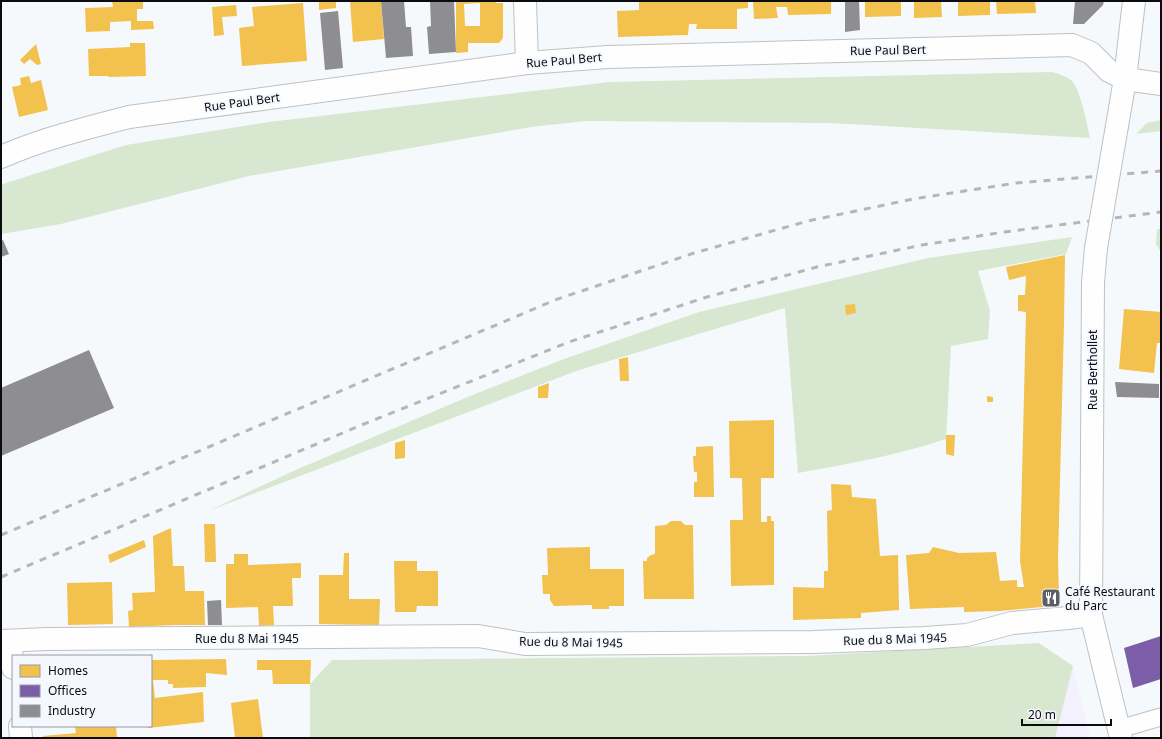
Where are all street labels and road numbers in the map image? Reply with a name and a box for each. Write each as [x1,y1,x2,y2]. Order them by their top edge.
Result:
street label: Rue Paul Bert [850,41,927,59]
street label: Rue Paul Bert [525,48,603,72]
street label: Rue Paul Bert [203,88,282,116]
street label: Rue Berthollet [1084,329,1101,410]
street label: Rue du 8 Mai 1945 [843,629,947,649]
street label: Rue du 8 Mai 1945 [195,630,299,647]
street label: Rue du 8 Mai 1945 [519,633,623,651]

